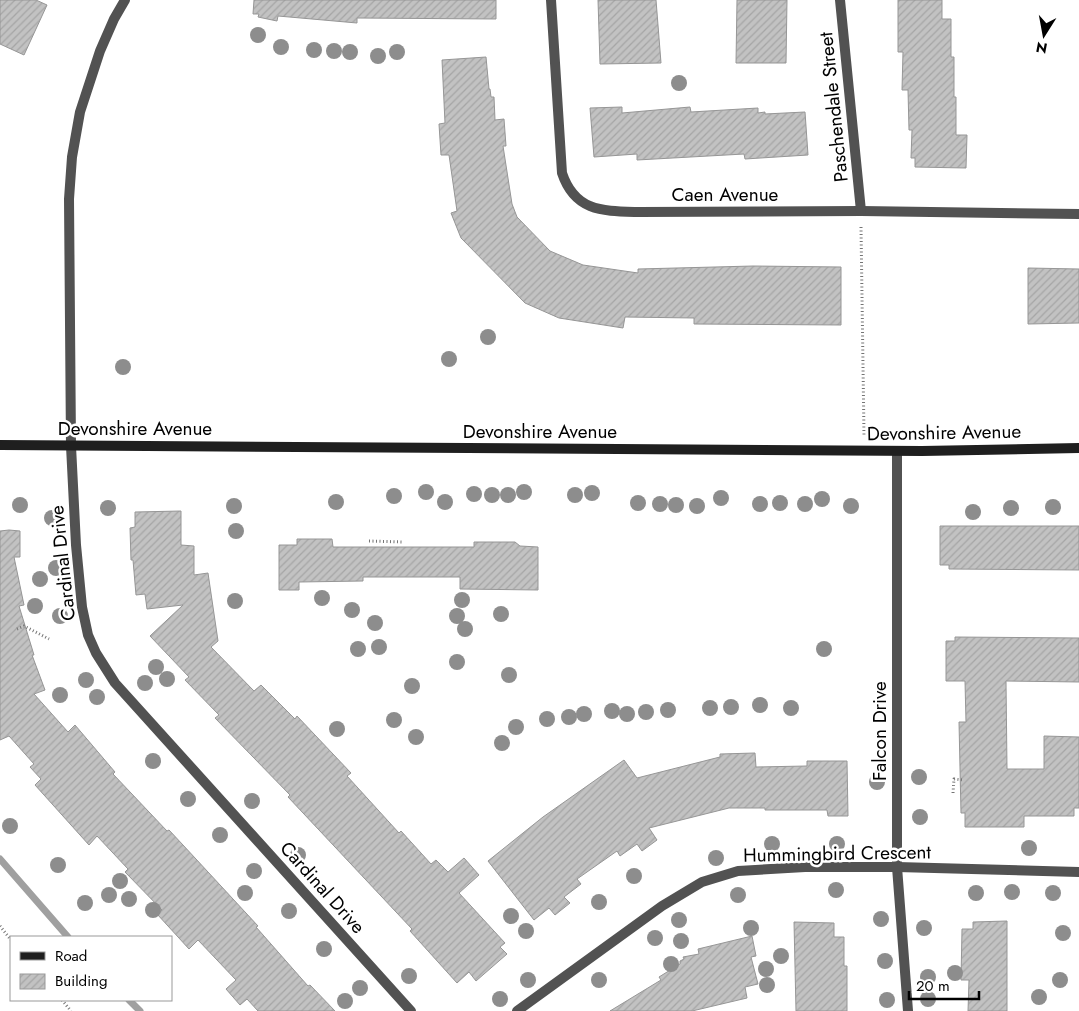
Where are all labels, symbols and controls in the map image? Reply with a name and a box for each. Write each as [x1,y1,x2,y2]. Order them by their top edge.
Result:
north arrow [1019,10,1069,60]
street label: Paschendale Street [812,30,855,183]
text: N [1034,37,1049,59]
street label: Caen Avenue [672,181,779,208]
street label: Devonshire Avenue [58,415,212,442]
street label: Devonshire Avenue [463,418,617,445]
street label: Devonshire Avenue [867,418,1022,447]
street label: Cardinal Drive [43,504,82,622]
street label: Falcon Drive [866,681,893,781]
street label: Cardinal Drive [274,835,372,940]
street label: Hummingbird Crescent [743,838,932,869]
legend [10,936,172,1001]
text: Road [55,945,87,967]
scale bar [909,968,979,1000]
text: Building [55,970,107,992]
text: 20 m [916,975,950,997]

